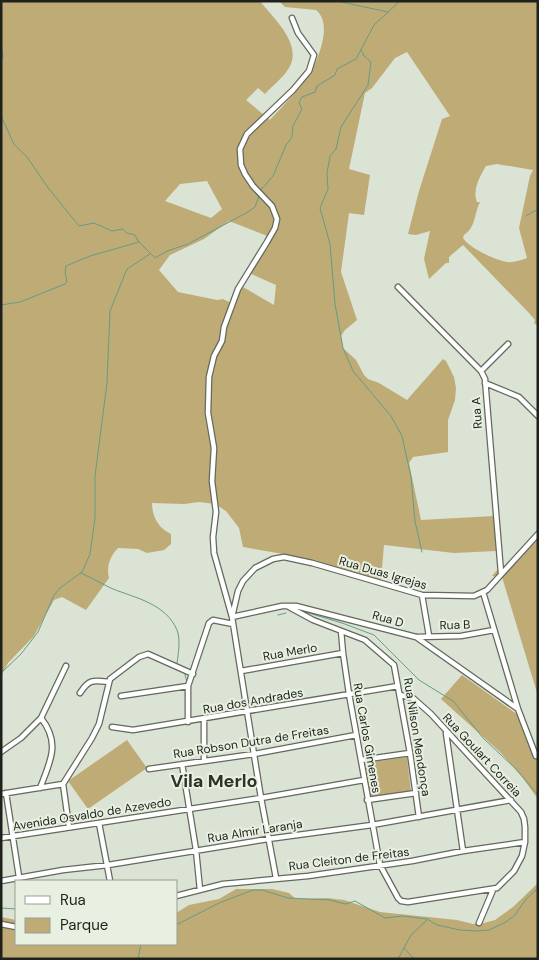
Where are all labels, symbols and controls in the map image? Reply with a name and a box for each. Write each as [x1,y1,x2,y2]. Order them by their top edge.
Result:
street label: Rua A [468,397,486,429]
street label: Rua Duas Igrejas [337,553,429,593]
street label: Rua D [370,607,406,631]
street label: Rua B [439,616,471,634]
street label: Rua Merlo [262,639,318,665]
street label: Rua Nilson Mendonça [400,677,434,797]
street label: Rua Carlos Gimenes [349,682,385,794]
street label: Rua dos Andrades [202,684,304,718]
street label: Rua Goulart Correia [439,710,525,800]
street label: Rua Robson Dutra de Freitas [172,722,330,762]
district label: Vila Merlo [170,769,258,793]
street label: Avenida Osvaldo de Azevedo [12,794,172,834]
street label: Rua Almir Laranja [206,816,304,846]
street label: Rua Cleiton de Freitas [288,844,410,874]
legend [15,880,178,945]
text: Rua [60,890,86,910]
text: Parque [60,915,108,935]

